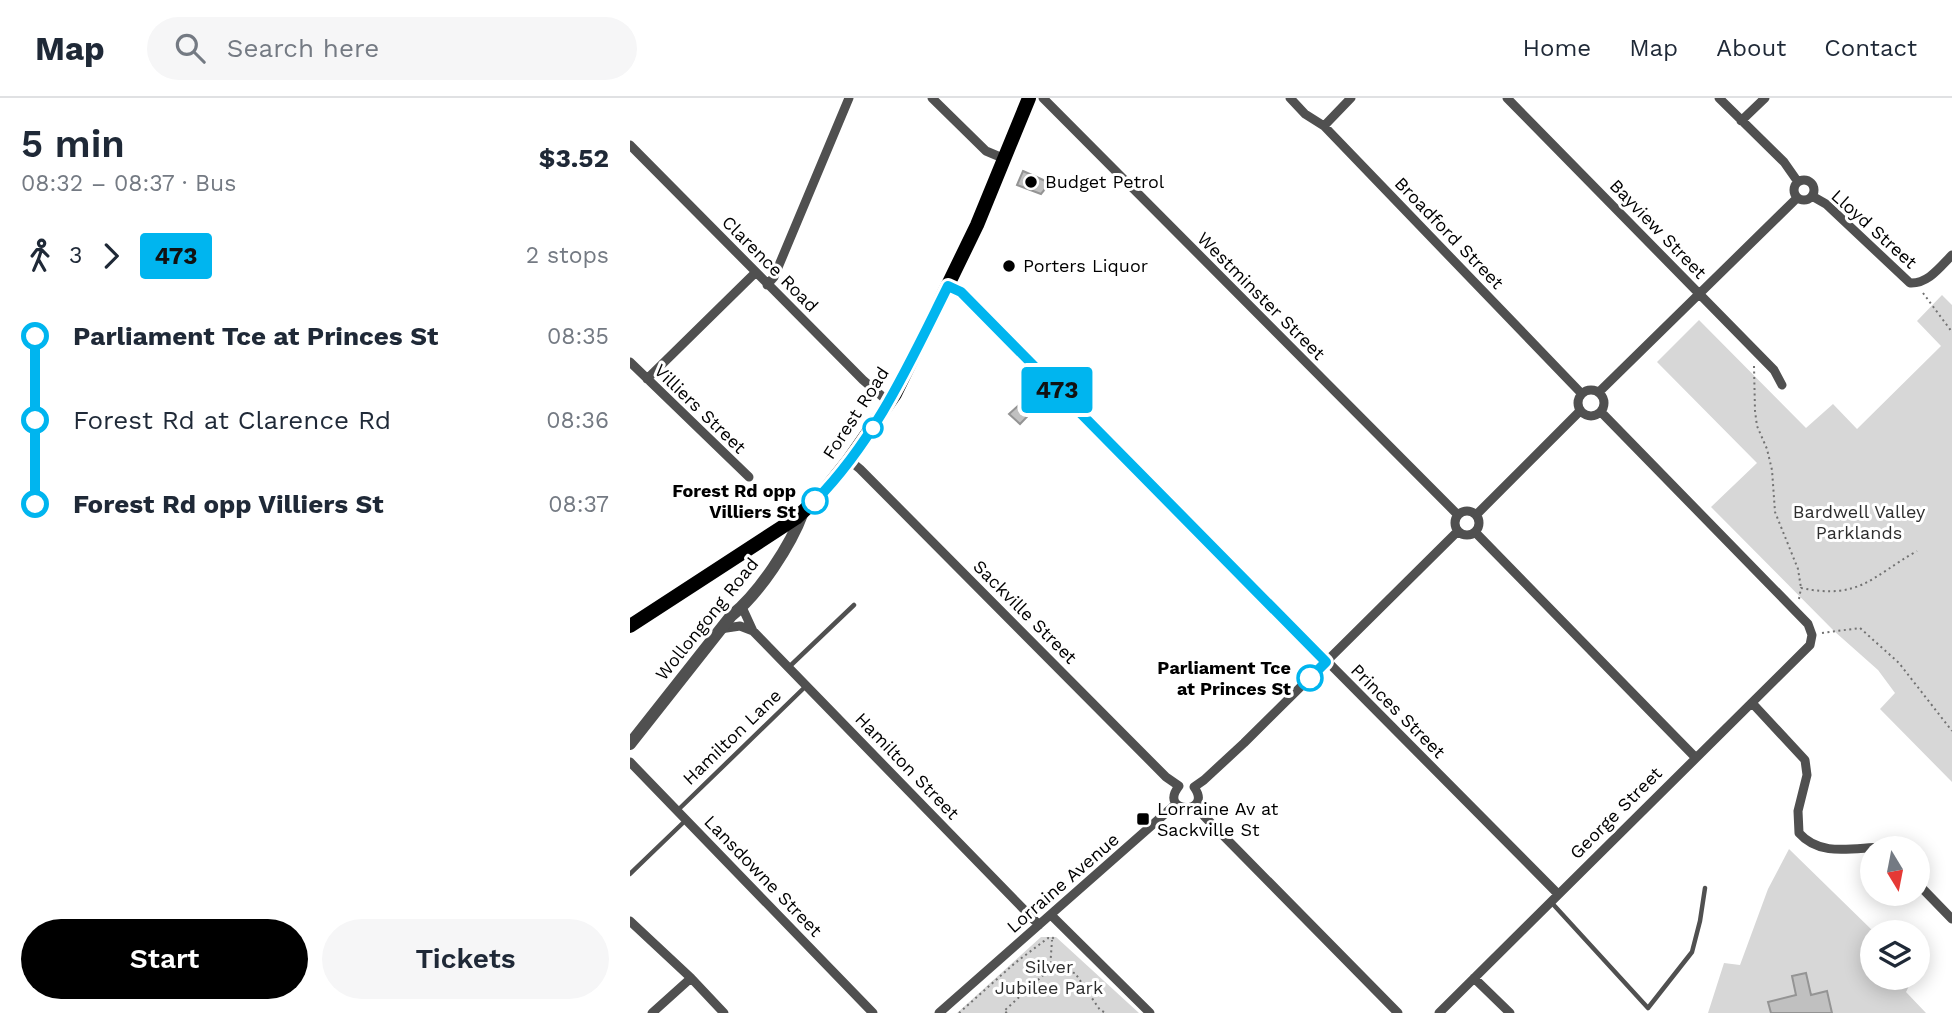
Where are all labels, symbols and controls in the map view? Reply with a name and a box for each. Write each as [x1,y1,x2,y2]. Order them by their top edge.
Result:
search box [147,17,637,80]
text: Map [35,29,105,68]
icon: search [171,29,209,67]
text: Search here [227,33,379,63]
text: Home [1523,34,1591,62]
text: Map [1629,34,1678,62]
text: About [1716,34,1786,62]
text: Contact [1824,34,1917,62]
text: 5 min [21,122,125,166]
text: $3.52 [539,143,609,173]
text: 08:32 – 08:37 · Bus [21,170,236,197]
place label: Budget Petrol [1045,171,1165,192]
street label: Broadford Street [1391,172,1508,293]
marker: Budget Petrol [1023,174,1039,190]
street label: Bayview Street [1606,175,1711,283]
street label: Lloyd Street [1827,185,1922,273]
street label: Clarence Road [718,211,823,316]
street label: Westminster Street [1193,227,1330,364]
icon: walk [21,237,59,275]
icon: forward [92,237,130,275]
text: 3 [69,242,82,269]
text: 473 [154,242,198,270]
text: 2 stops [526,242,609,269]
place label: Porters Liquor [1023,255,1148,276]
marker: Porters Liquor [1001,258,1017,274]
text: Parliament Tce at Princes St [73,321,438,351]
text: 08:35 [547,323,609,350]
street label: Villiers Street [650,360,751,458]
street label: Forest Road [818,363,893,463]
line badge: 473 [1017,367,1097,413]
text: 473 [1035,376,1079,404]
text: Forest Rd at Clarence Rd [73,405,391,435]
text: 08:36 [546,407,609,434]
unlabelled marker [863,418,883,438]
place label: Forest Rd opp Villiers St [672,480,796,522]
marker: Forest Rd opp Villiers St [802,488,828,514]
text: Forest Rd opp Villiers St [73,489,384,519]
text: 08:37 [548,491,609,518]
park label: Bardwell Valley Parklands [1793,501,1926,543]
street label: Wollongong Road [651,553,762,684]
street label: Sackville Street [969,556,1082,668]
place label: Parliament Tce at Princes St [1157,657,1291,699]
street label: Princes Street [1347,659,1450,762]
marker: Parliament Tce at Princes St [1297,665,1323,691]
street label: Hamilton Lane [678,684,785,789]
street label: Hamilton Street [851,708,964,824]
street label: George Street [1565,762,1666,863]
place label: Lorraine Av at Sackville St [1157,798,1279,840]
street label: Lansdowne Street [700,811,827,941]
marker: Lorraine Av at Sackville St [1135,811,1151,827]
street label: Lorraine Avenue [1002,828,1123,937]
north arrow [1860,836,1930,906]
map controls [1860,836,1930,990]
button: Start [21,919,308,999]
button: Tickets [322,919,609,999]
button: layers [1860,920,1930,990]
park label: Silver Jubilee Park [995,956,1103,998]

